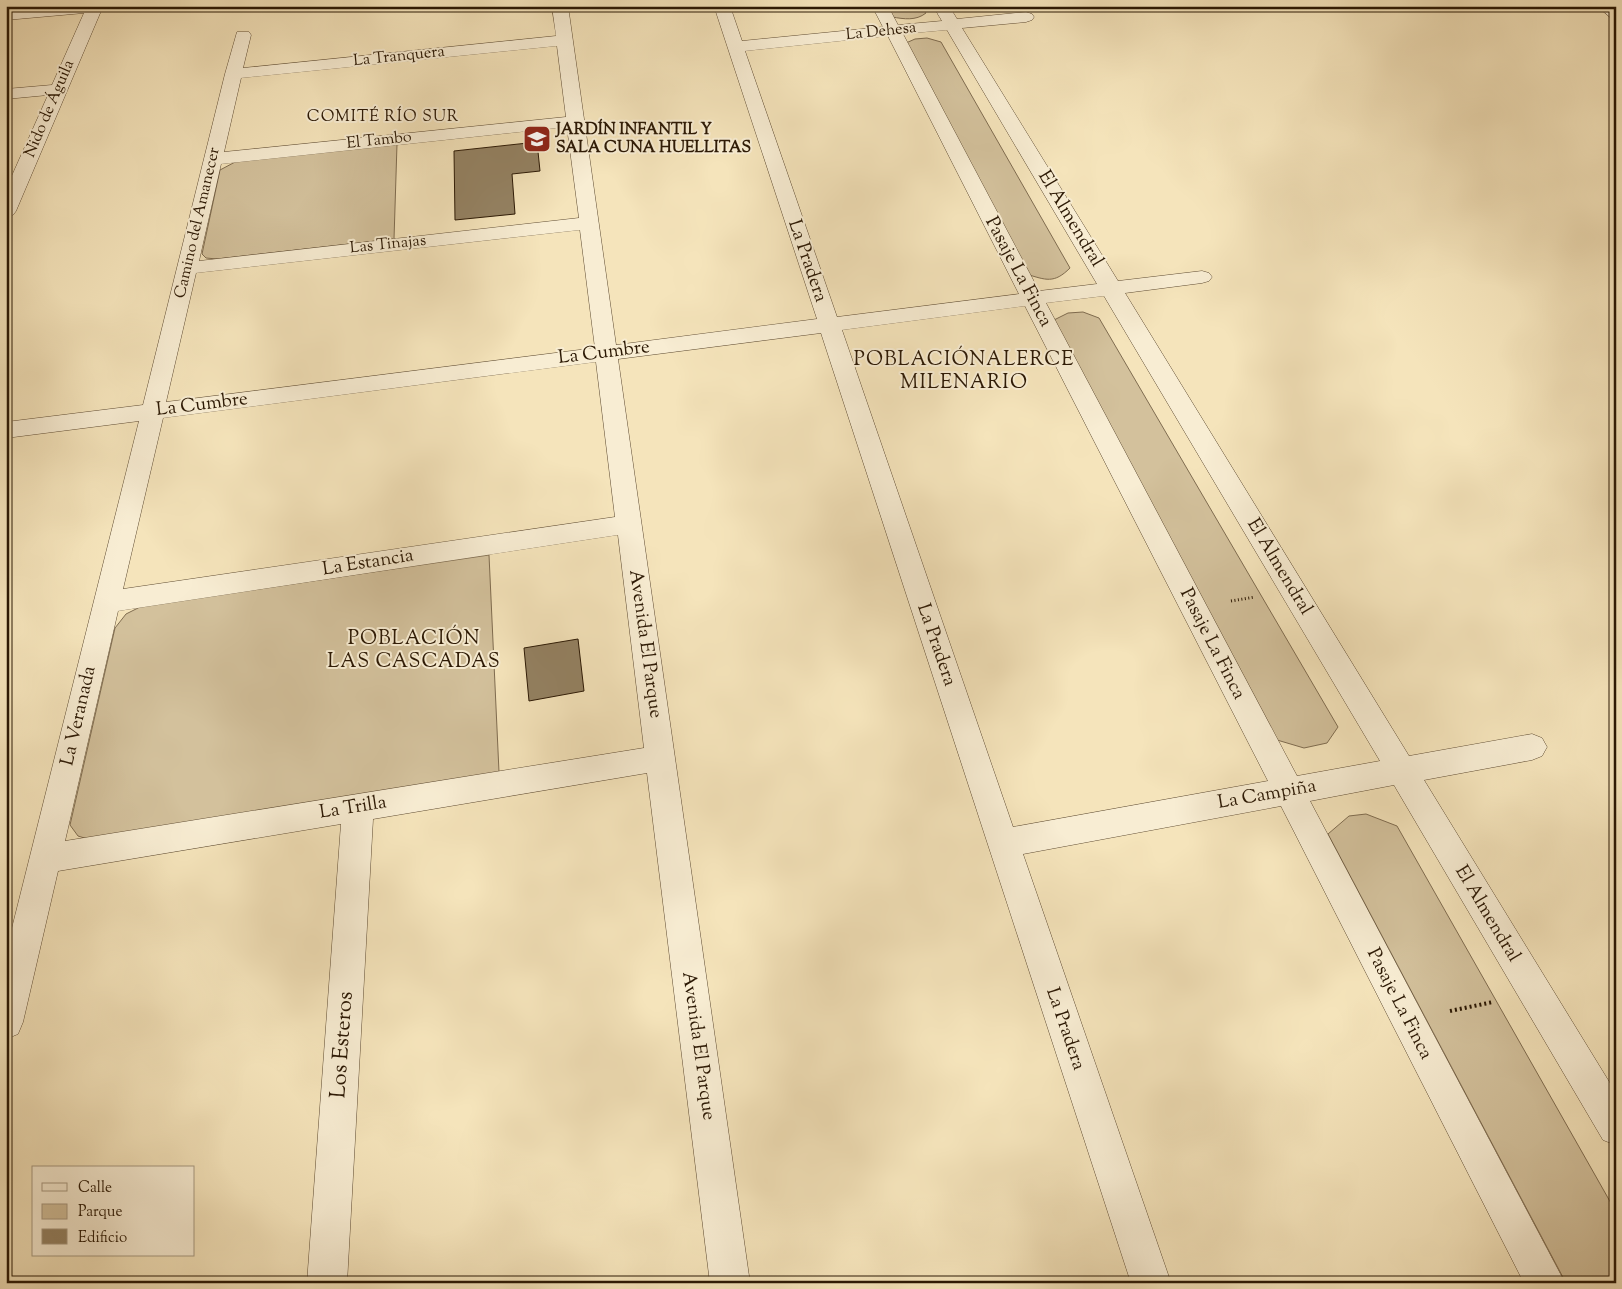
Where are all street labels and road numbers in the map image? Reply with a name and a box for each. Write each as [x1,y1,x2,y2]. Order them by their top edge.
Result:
street label: La Dehesa [845,17,918,47]
street label: La Tranquera [352,41,446,73]
street label: Nido de Águila [19,56,81,161]
street label: El Tambo [345,126,413,156]
street label: Camino del Amanecer [169,145,227,301]
street label: El Almendral [1030,165,1110,273]
street label: Pasaje La Finca [978,212,1059,332]
street label: La Pradera [780,216,834,306]
street label: Las Tinajas [349,230,427,260]
street label: La Cumbre [557,334,652,372]
street label: La Cumbre [155,386,250,424]
street label: El Almendral [1239,513,1319,621]
street label: La Estancia [320,542,416,584]
street label: Avenida El Parque [621,568,669,720]
street label: Pasaje La Finca [1172,584,1252,705]
street label: La Pradera [909,600,963,690]
street label: La Veranada [54,663,104,769]
street label: La Campiña [1216,773,1319,817]
street label: La Trilla [317,789,389,827]
street label: El Almendral [1447,860,1527,968]
street label: Pasaje La Finca [1359,944,1439,1065]
street label: Avenida El Parque [674,970,722,1122]
street label: La Pradera [1038,984,1092,1074]
street label: Los Esteros [323,990,363,1100]

